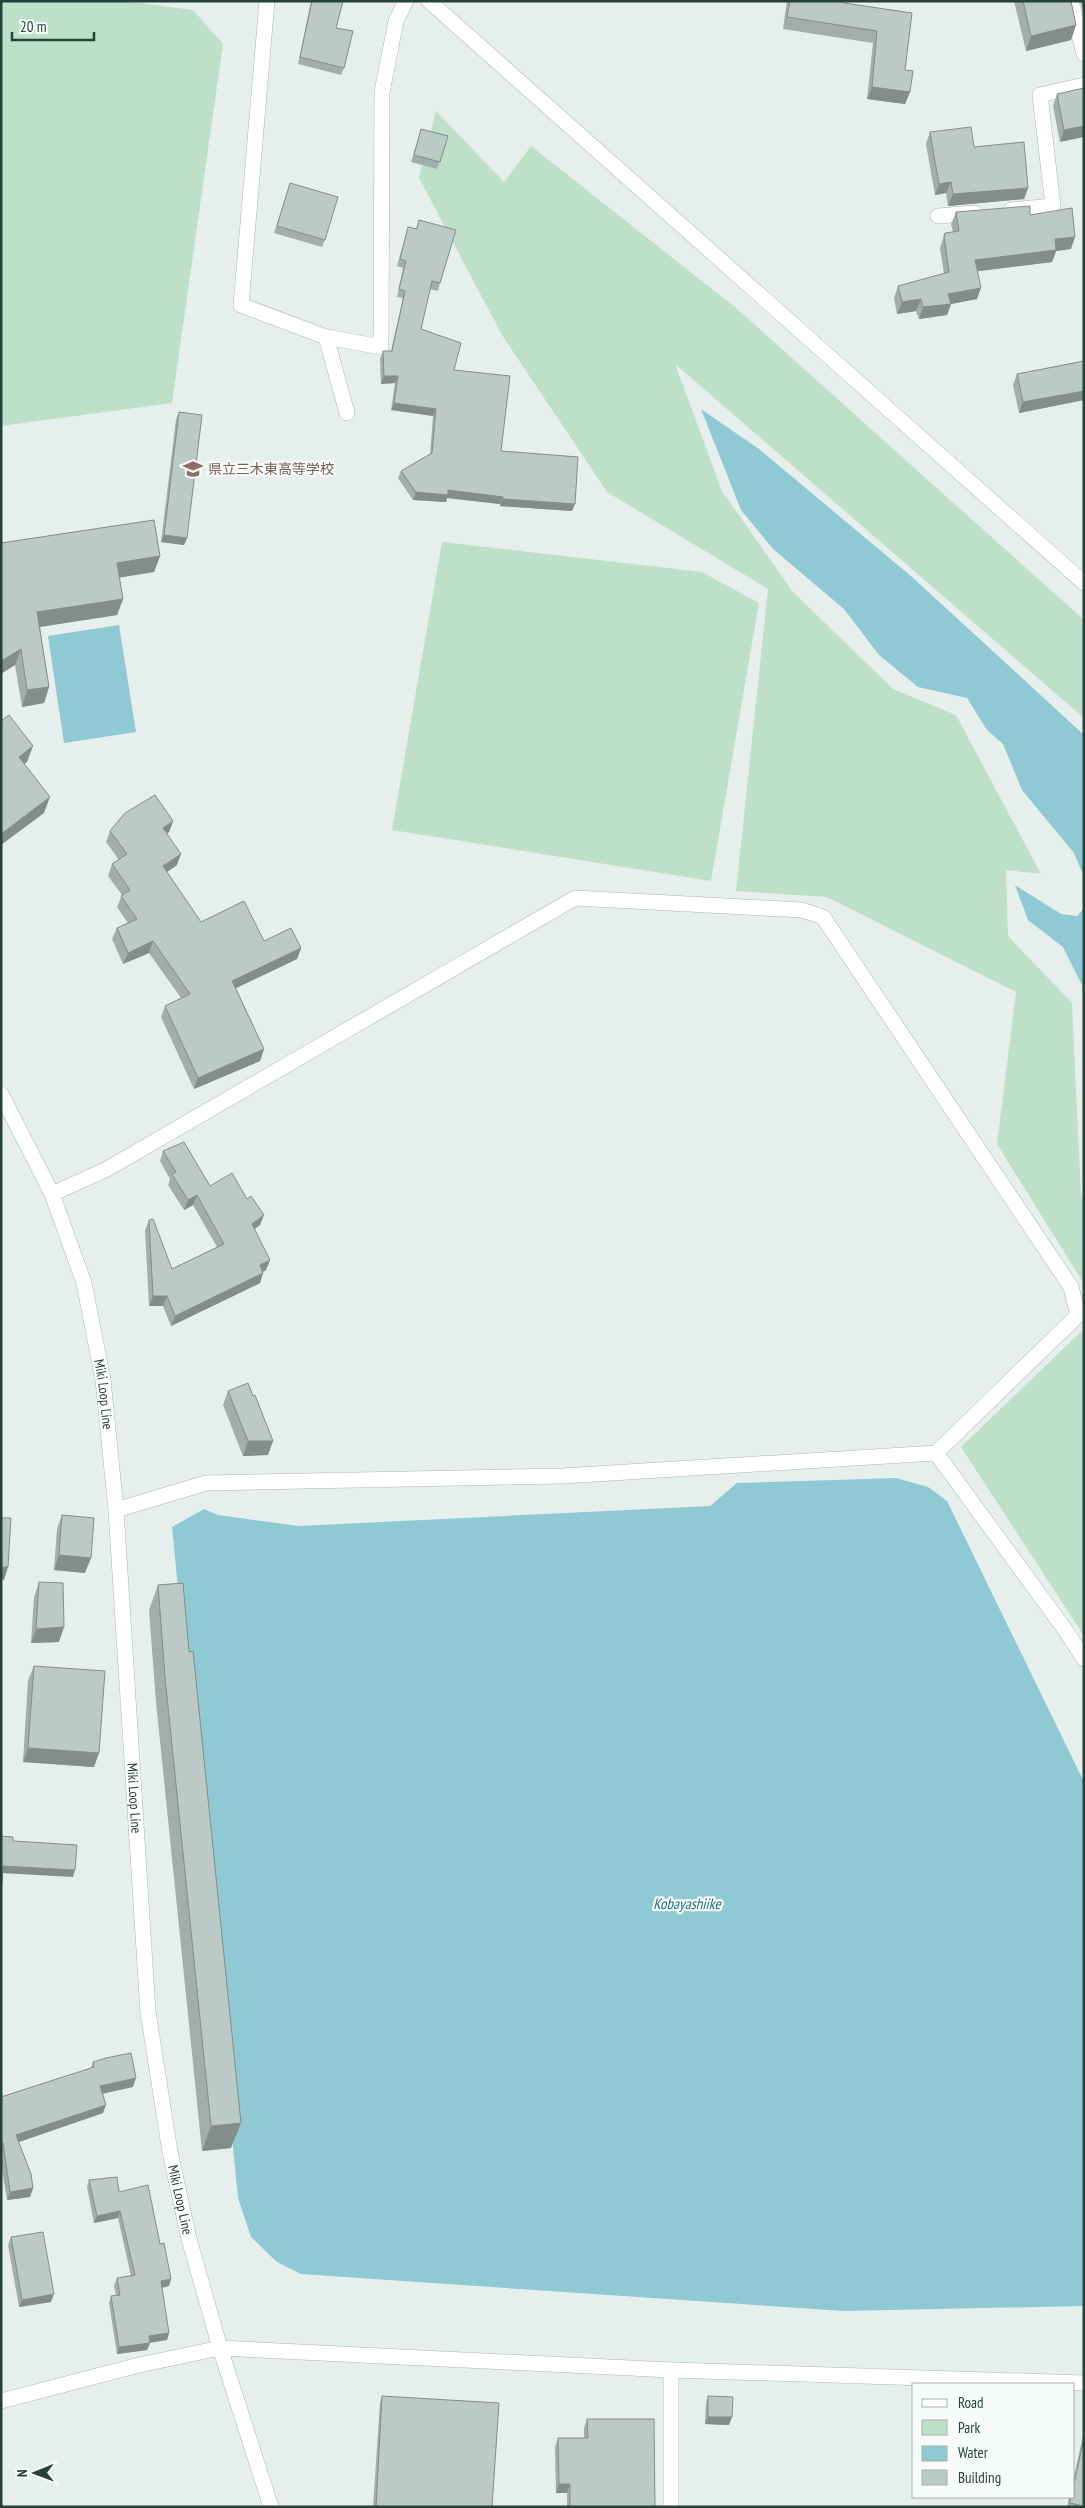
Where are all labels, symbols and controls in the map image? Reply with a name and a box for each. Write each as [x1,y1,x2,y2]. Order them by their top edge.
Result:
scale bar [12,10,95,42]
text: 20 m [20,17,46,36]
school or university icon: 県立三木東高等学校 [182,458,204,480]
place label: 県立三木東高等学校 [208,460,334,478]
street label: Miki Loop Line [90,1358,117,1430]
street label: Miki Loop Line [123,1762,146,1834]
water label: Kobayashiike [653,1894,722,1913]
street label: Miki Loop Line [164,2163,197,2236]
legend [912,2383,1075,2498]
text: Road [958,2393,984,2412]
text: Park [958,2418,980,2437]
text: Water [958,2443,989,2462]
north arrow [10,2448,60,2498]
text: Building [958,2468,1001,2487]
text: N [13,2469,31,2477]

